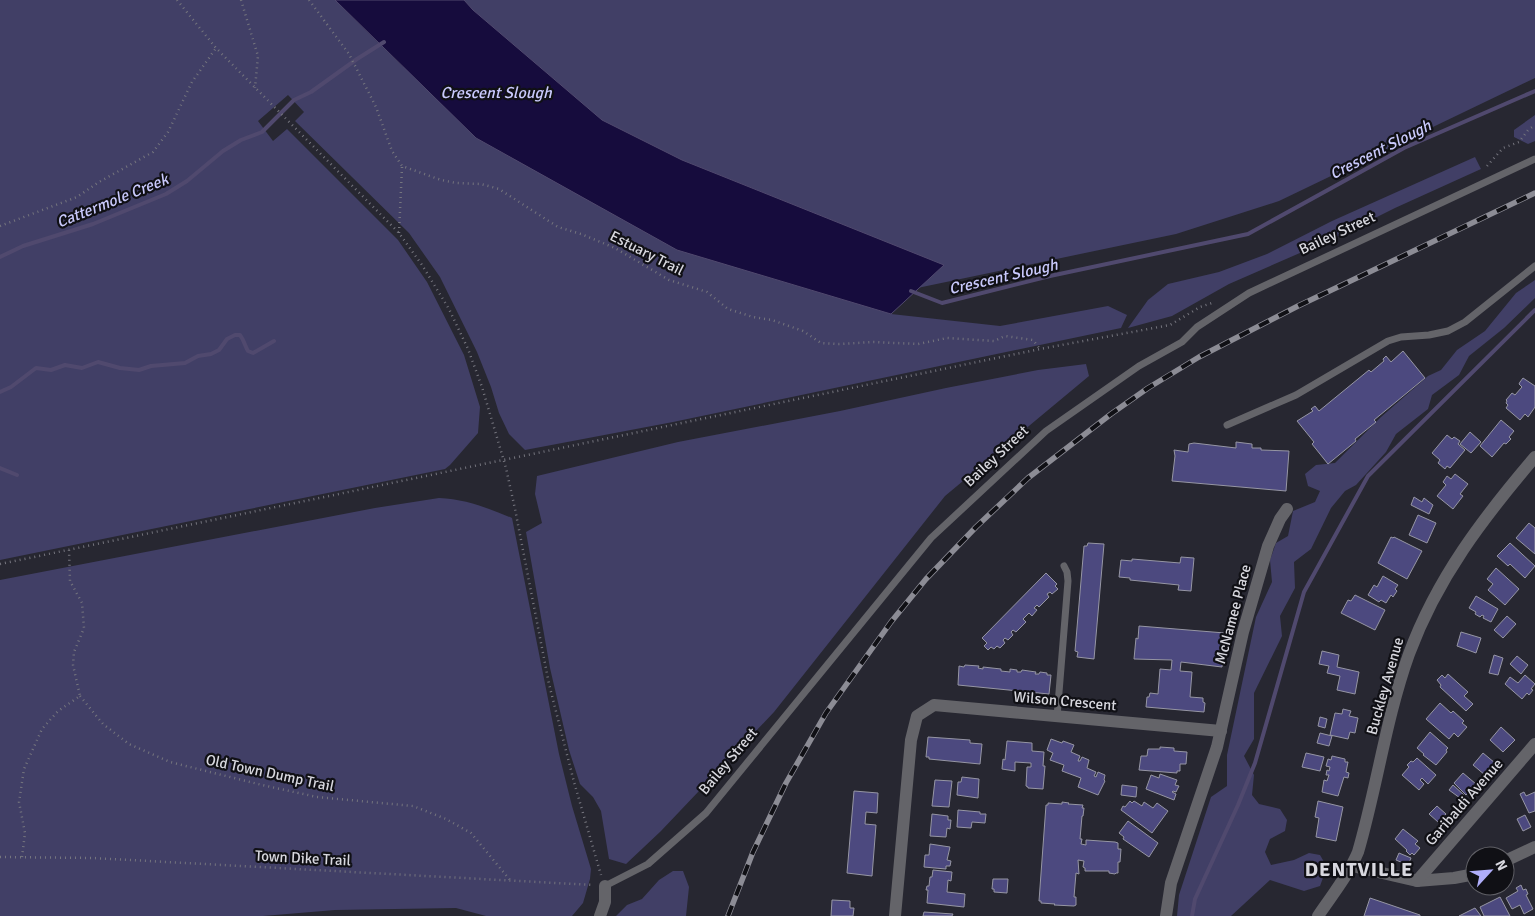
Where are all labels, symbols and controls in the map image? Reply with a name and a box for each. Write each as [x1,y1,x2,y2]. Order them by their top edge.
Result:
water label: Crescent Slough [440,83,553,103]
water label: Crescent Slough [1326,115,1436,184]
water label: Cattermole Creek [54,169,173,232]
street label: Bailey Street [1296,208,1378,258]
street label: Estuary Trail [607,227,687,279]
water label: Crescent Slough [947,254,1061,299]
street label: Bailey Street [960,422,1032,490]
street label: McNamee Place [1211,562,1255,666]
street label: Buckley Avenue [1363,635,1407,737]
street label: Wilson Crescent [1013,688,1117,714]
street label: Bailey Street [695,724,761,798]
street label: Old Town Dump Trail [204,751,336,795]
street label: Garibaldi Avenue [1421,755,1507,849]
street label: Town Dike Trail [255,846,351,870]
north arrow [1465,846,1515,896]
district label: DENTVILLE [1305,857,1413,882]
text: N [1491,857,1511,874]

